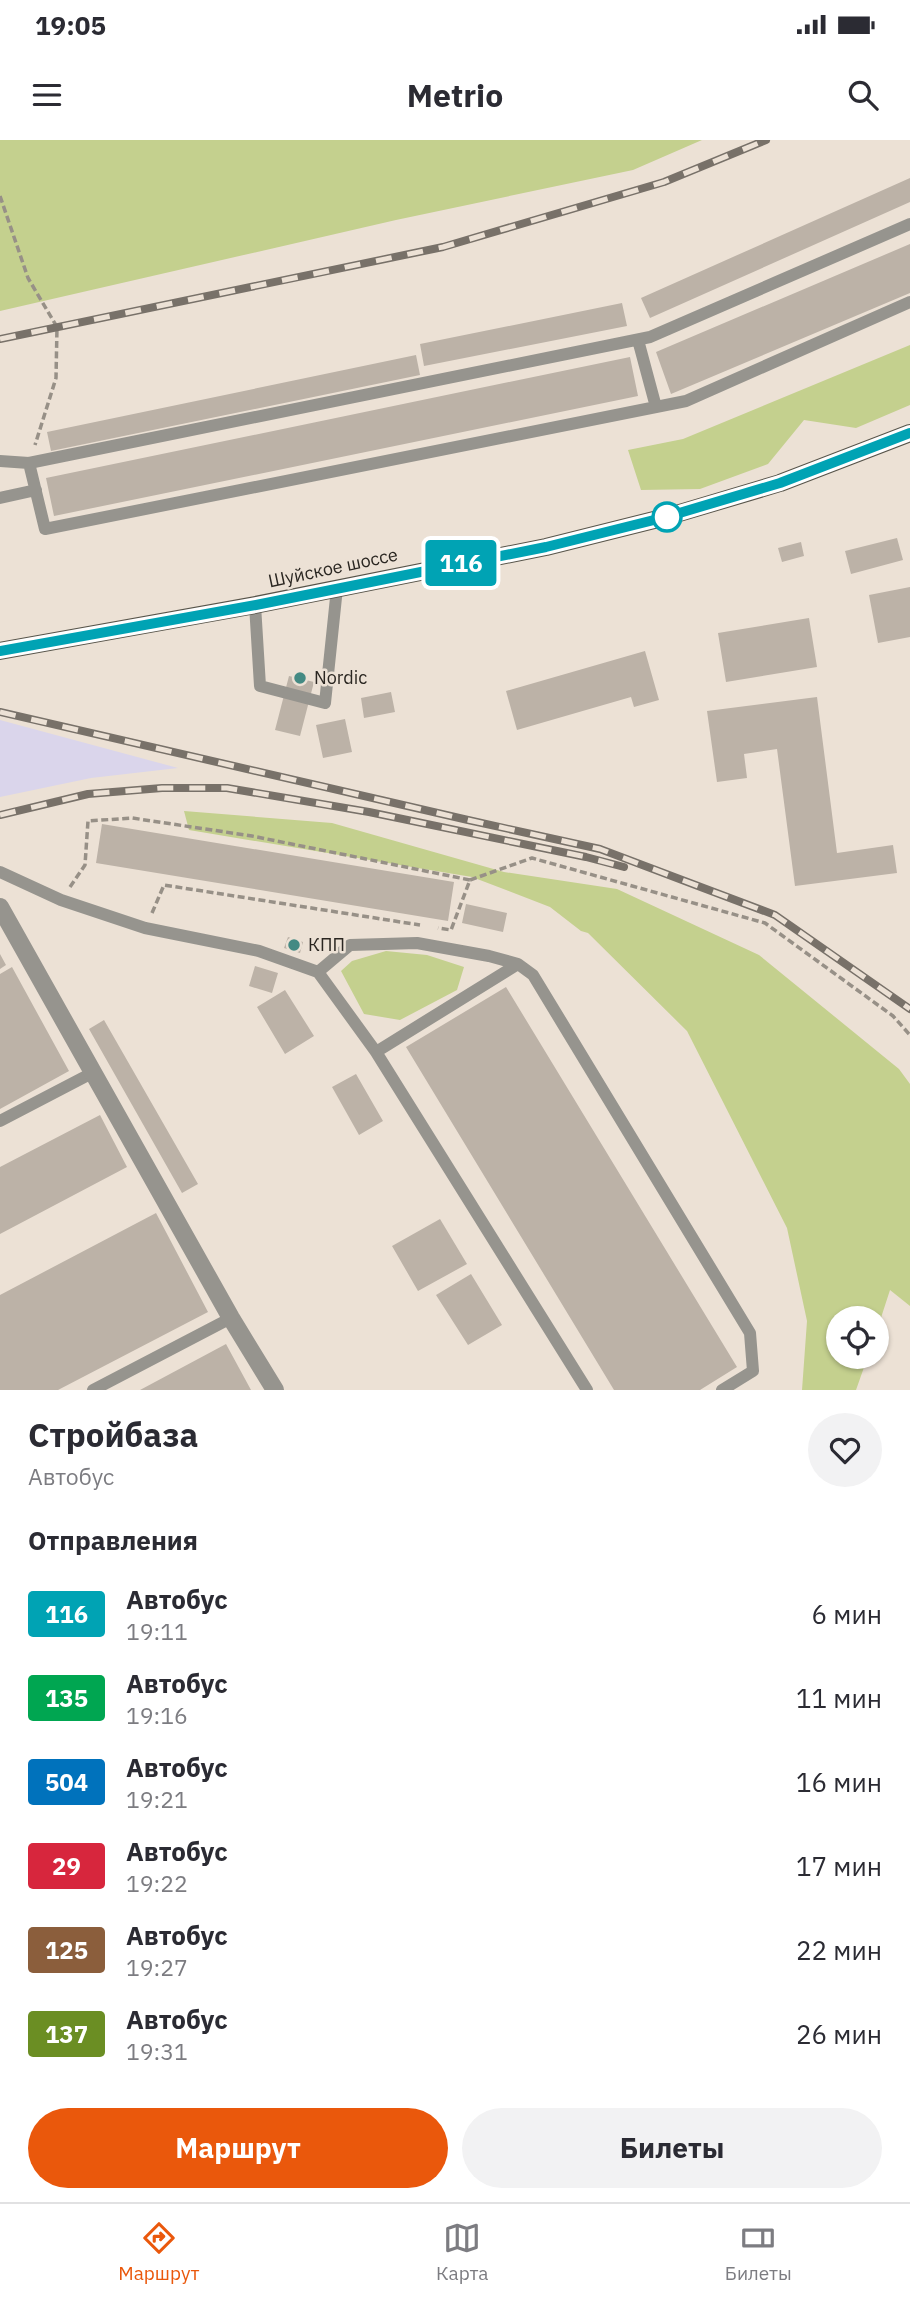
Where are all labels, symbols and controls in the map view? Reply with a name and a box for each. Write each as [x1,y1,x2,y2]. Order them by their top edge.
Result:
text: 19:05 [35,8,106,42]
text: Metrio [407,74,503,116]
icon: menu [28,76,66,114]
icon: search [844,76,882,114]
unlabelled marker [652,502,682,532]
line badge: 116 [421,540,501,586]
street label: Шуйское шоссе [266,543,400,592]
text: 116 [439,547,483,579]
place label: Nordic [314,666,367,689]
marker: Nordic [292,670,308,686]
place label: КПП [308,933,345,956]
marker: КПП [286,937,302,953]
map controls [826,1306,889,1369]
button: locate [826,1306,889,1369]
text: Стройбаза [28,1413,198,1456]
button: heart [808,1413,882,1487]
text: Автобус [28,1461,114,1491]
text: Отправления [28,1523,198,1557]
text: Автобус [126,1582,228,1616]
text: 6 мин [812,1597,882,1631]
text: 116 [45,1598,88,1630]
text: 19:11 [126,1616,188,1646]
text: Автобус [126,1666,228,1700]
text: 11 мин [796,1681,882,1715]
text: 135 [45,1682,88,1714]
text: 19:16 [126,1700,188,1730]
text: Автобус [126,1750,228,1784]
text: 16 мин [796,1765,882,1799]
text: 504 [45,1766,88,1798]
text: 19:21 [126,1784,188,1814]
text: Автобус [126,1834,228,1868]
text: 17 мин [796,1849,882,1883]
text: 29 [52,1850,81,1882]
text: 19:22 [126,1868,188,1898]
text: Автобус [126,1918,228,1952]
text: 22 мин [796,1933,882,1967]
text: 125 [45,1934,88,1966]
text: 19:27 [126,1952,188,1982]
text: Автобус [126,2002,228,2036]
text: 26 мин [796,2017,882,2051]
text: 137 [45,2018,88,2050]
text: 19:31 [126,2036,188,2066]
button: Маршрут [28,2108,448,2188]
button: Билеты [462,2108,882,2188]
tab: Маршрут [118,2219,200,2285]
tab: Карта [436,2219,488,2285]
tab: Билеты [725,2219,792,2285]

